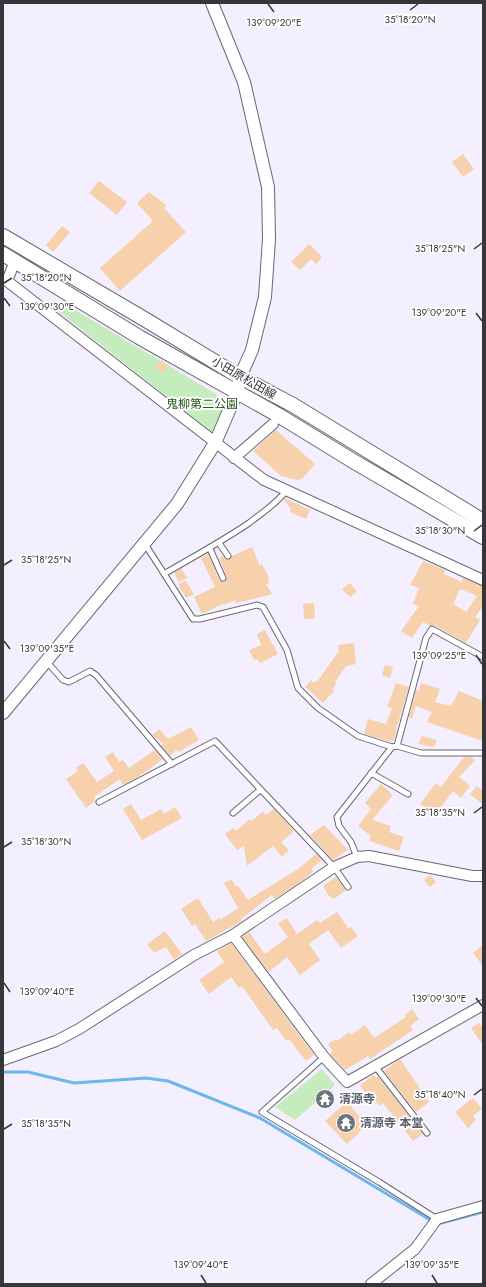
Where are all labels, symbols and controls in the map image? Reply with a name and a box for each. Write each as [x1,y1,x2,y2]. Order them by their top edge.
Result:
text: 35°18'20"N [385,12,435,27]
text: 139°09'20"E [247,15,301,30]
text: 35°18'25"N [415,241,465,256]
text: 35°18'20"N [21,270,71,285]
text: 139°09'30"E [20,299,74,314]
text: 139°09'20"E [412,305,466,320]
street label: 小田原松田線 [208,352,280,404]
park label: 鬼柳第二公園 [166,395,238,413]
text: 35°18'30"N [415,523,465,538]
text: 35°18'25"N [21,552,71,567]
text: 139°09'35"E [20,641,74,656]
text: 139°09'25"E [412,648,466,663]
text: 35°18'35"N [415,805,465,820]
text: 35°18'30"N [21,834,71,849]
text: 139°09'40"E [19,984,75,999]
text: 139°09'30"E [412,991,466,1006]
text: 35°18'40"N [415,1087,465,1102]
temple icon: 清源寺 [314,1088,336,1110]
place label: 清源寺 [339,1090,375,1108]
temple icon: 清源寺 本堂 [335,1112,357,1134]
place label: 清源寺 本堂 [360,1114,424,1132]
text: 35°18'35"N [21,1116,71,1131]
text: 139°09'40"E [173,1257,229,1272]
text: 139°09'35"E [405,1257,459,1272]

